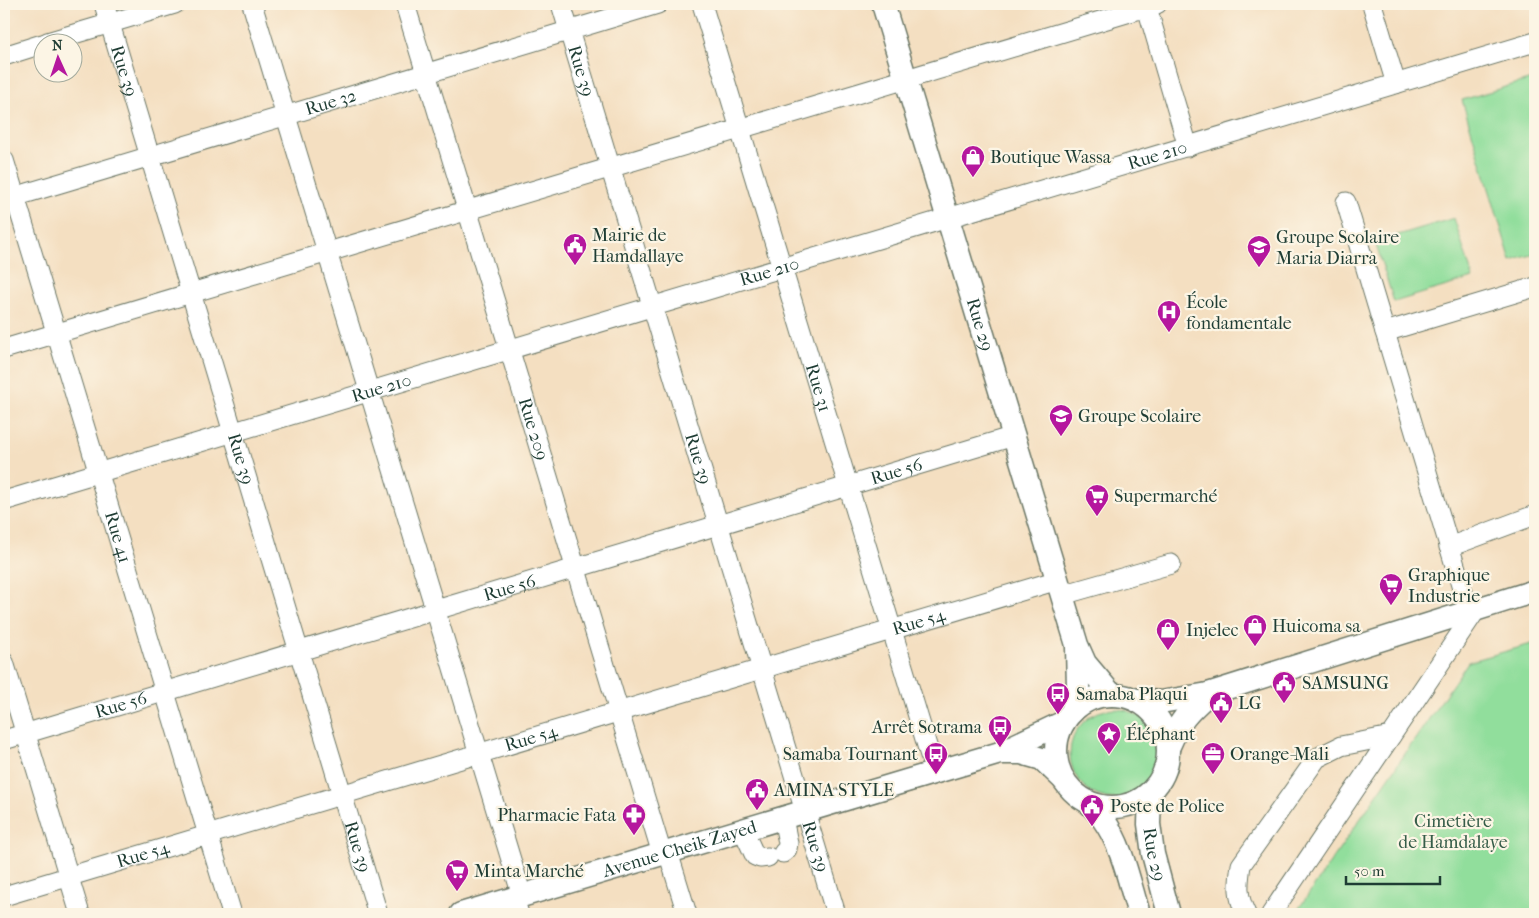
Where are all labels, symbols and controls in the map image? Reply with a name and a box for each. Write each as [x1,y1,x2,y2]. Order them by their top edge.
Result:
north arrow [32,32,82,82]
text: N [52,37,63,54]
street label: Rue 39 [106,43,141,99]
street label: Rue 39 [563,43,598,99]
street label: Rue 32 [303,85,359,120]
street label: Rue 210 [1125,137,1190,175]
shop icon: Boutique Wassa [960,144,986,178]
place label: Boutique Wassa [990,147,1112,168]
place label: Mairie de Hamdallaye [592,225,684,267]
place label: Groupe Scolaire Maria Diarra [1276,227,1399,269]
public building icon: Mairie de Hamdallaye [562,232,588,266]
school or university icon: Groupe Scolaire Maria Diarra [1246,234,1272,268]
street label: Rue 210 [737,253,802,291]
place label: École fondamentale [1186,291,1292,334]
street label: Rue 29 [962,296,997,354]
hospital icon: École fondamentale [1156,299,1182,333]
street label: Rue 31 [801,361,835,415]
street label: Rue 210 [349,369,414,407]
street label: Rue 209 [514,395,552,463]
school or university icon: Groupe Scolaire [1048,403,1074,437]
place label: Groupe Scolaire [1078,406,1201,427]
street label: Rue 39 [223,431,258,487]
street label: Rue 39 [680,431,716,487]
street label: Rue 56 [868,454,925,490]
supermarket icon: Supermarché [1084,483,1110,517]
place label: Supermarché [1114,486,1218,507]
street label: Rue 41 [100,509,135,566]
place label: Graphique Industrie [1408,565,1490,607]
street label: Rue 56 [481,571,538,606]
supermarket icon: Graphique Industrie [1378,572,1404,606]
street label: Rue 54 [890,604,948,640]
shop icon: Huicoma sa [1242,613,1268,647]
place label: Huicoma sa [1272,616,1361,637]
shop icon: Injelec [1155,617,1181,651]
place label: Injelec [1186,620,1239,641]
public building icon: SAMSUNG [1271,670,1297,704]
place label: SAMSUNG [1302,673,1389,694]
bus stop icon: Samaba Plaqui [1045,681,1071,715]
place label: Samaba Plaqui [1076,684,1188,705]
street label: Rue 56 [92,688,150,723]
public building icon: LG [1208,690,1234,724]
place label: LG [1238,693,1262,714]
bus stop icon: Arrêt Sotrama [987,714,1013,748]
place label: Arrêt Sotrama [871,717,983,738]
street label: Rue 54 [502,721,560,756]
place icon: Éléphant [1096,721,1122,755]
place label: Éléphant [1126,723,1196,745]
bus stop icon: Samaba Tournant [923,741,949,775]
office icon: Orange-Mali [1200,741,1226,775]
place label: Samaba Tournant [783,744,919,765]
place label: Orange-Mali [1230,744,1330,765]
public building icon: AMINA STYLE [744,777,770,811]
place label: AMINA STYLE [773,780,894,801]
public building icon: Poste de Police [1079,793,1105,827]
place label: Poste de Police [1110,796,1225,817]
pharmacy icon: Pharmacie Fata [621,802,647,836]
place label: Pharmacie Fata [497,805,617,826]
park label: Cimetière de Hamdalaye [1398,811,1508,853]
street label: Avenue Cheik Zayed [599,816,759,882]
street label: Rue 39 [797,818,833,875]
street label: Rue 39 [340,819,375,875]
street label: Rue 29 [1139,826,1170,884]
street label: Rue 54 [114,837,172,873]
scale bar [1346,853,1440,885]
supermarket icon: Minta Marché [444,858,470,892]
place label: Minta Marché [474,861,584,882]
text: 50 m [1354,862,1385,880]

